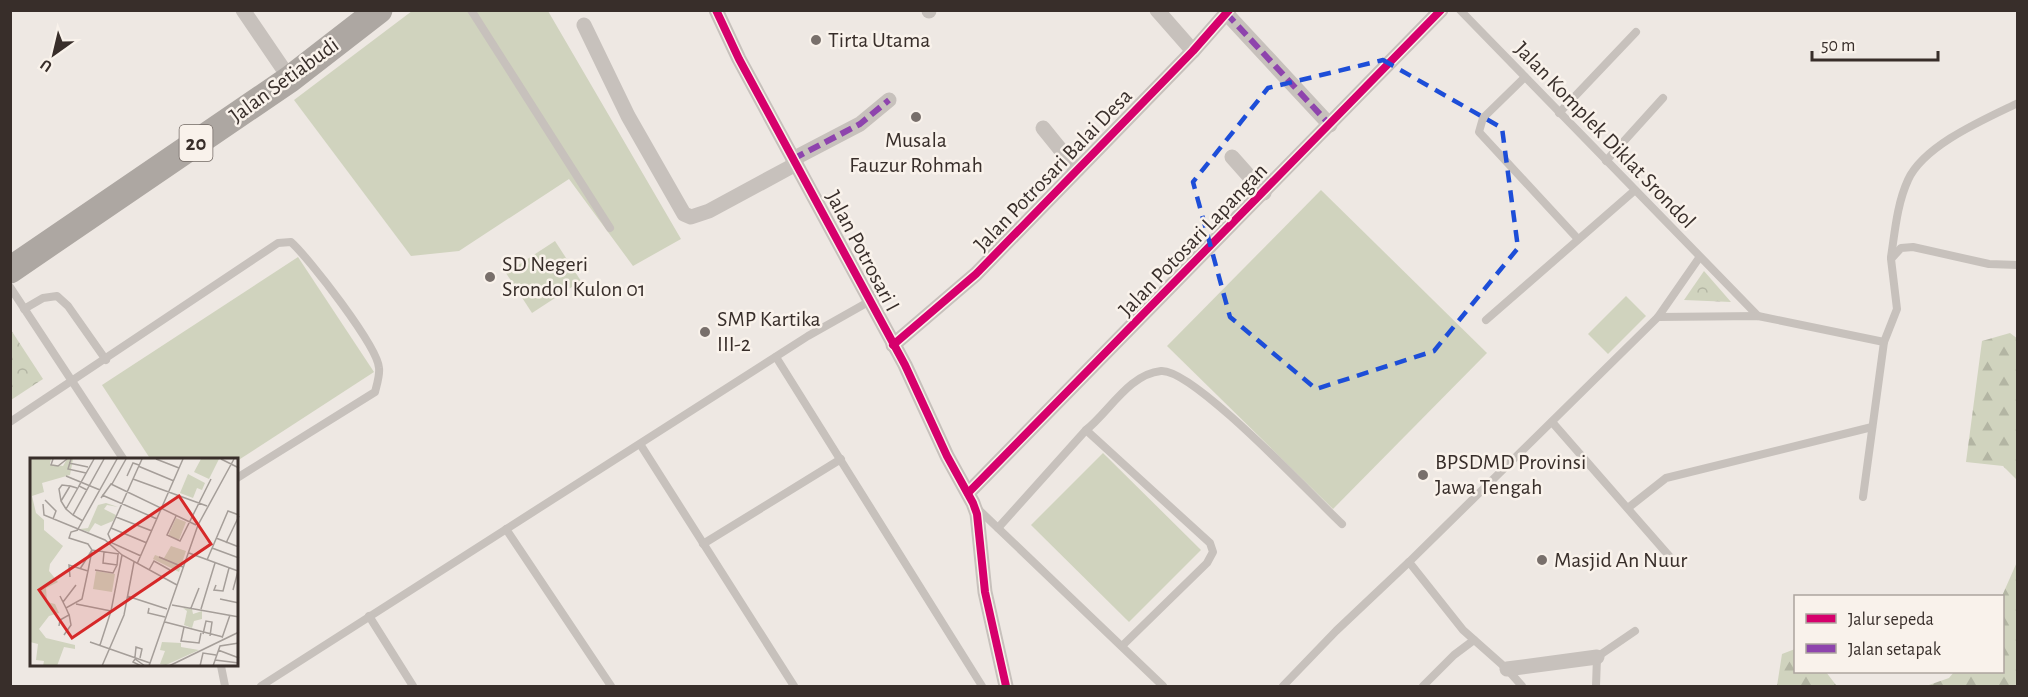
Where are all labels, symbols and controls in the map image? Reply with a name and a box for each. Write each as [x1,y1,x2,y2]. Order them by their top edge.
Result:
north arrow [24,24,84,84]
scale bar [1812,24,1938,62]
place label: Tirta Utama [828,29,931,51]
street label: Jalan Setiabudi [225,33,343,127]
marker: Tirta Utama [809,33,823,47]
text: 50 m [1821,37,1855,55]
street label: Jalan Komplek Diklat Srondol [1510,38,1700,232]
text: U [37,56,55,75]
street label: Jalan Potrosari Balai Desa [970,85,1136,255]
marker: Musala Fauzur Rohmah [909,110,923,124]
road number: 20 [180,125,212,161]
place label: Musala Fauzur Rohmah [849,129,983,176]
street label: Jalan Potosari Lapangan [1114,159,1272,321]
street label: Jalan Potrosari I [822,187,904,315]
place label: SD Negeri Srondol Kulon 01 [502,253,646,300]
marker: SD Negeri Srondol Kulon 01 [483,270,497,284]
place label: SMP Kartika III-2 [717,308,821,355]
marker: SMP Kartika III-2 [698,325,712,339]
place label: BPSDMD Provinsi Jawa Tengah [1435,451,1586,498]
inset map [30,458,238,667]
marker: BPSDMD Provinsi Jawa Tengah [1416,468,1430,482]
place label: Masjid An Nuur [1554,549,1687,571]
marker: Masjid An Nuur [1535,553,1549,567]
legend [1794,595,2004,673]
text: Jalur sepeda [1848,611,1934,629]
text: Jalan setapak [1848,641,1942,659]

